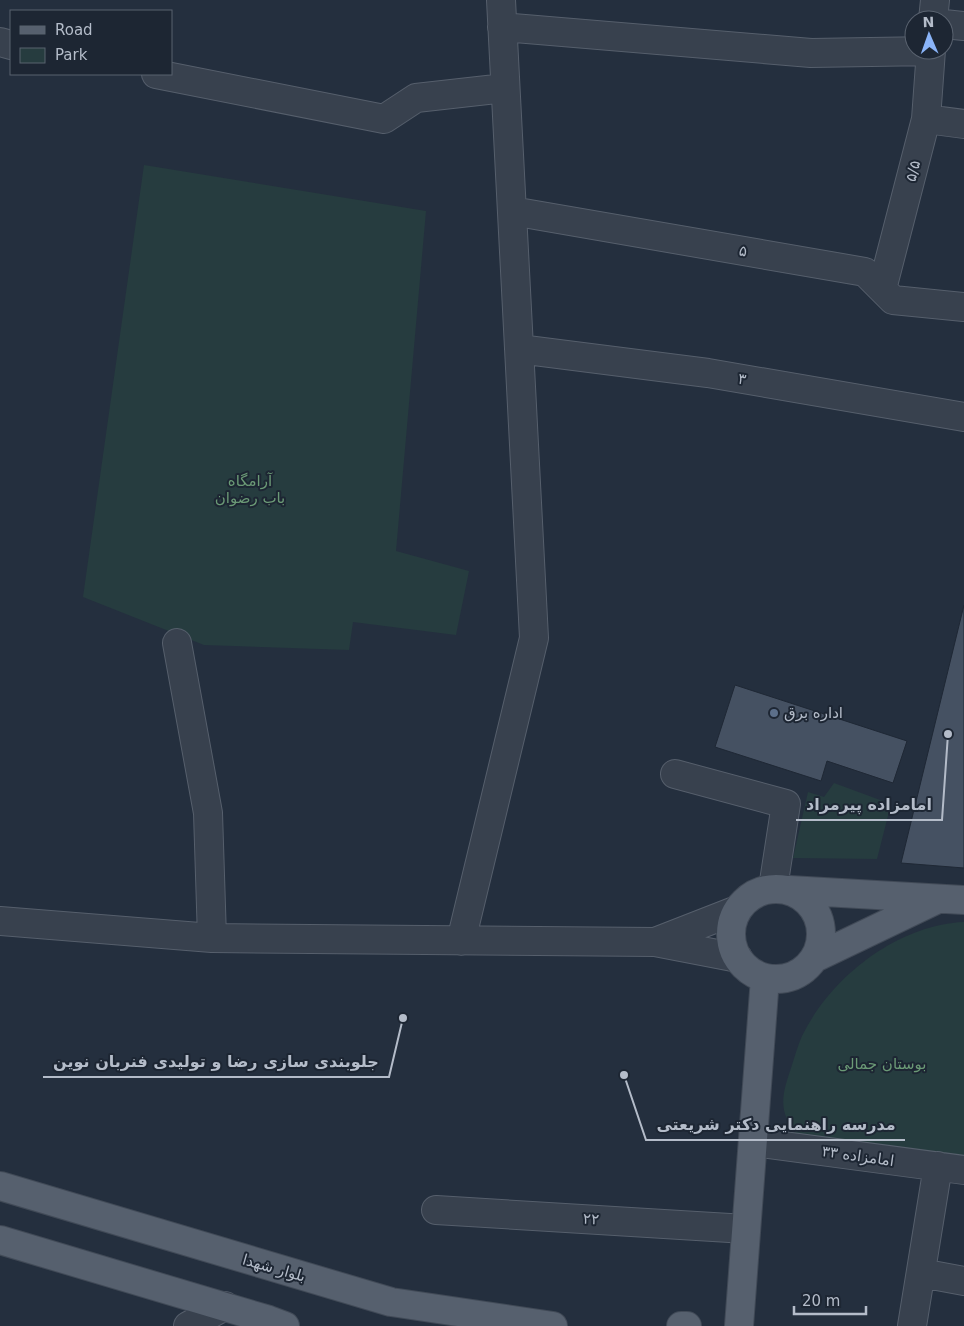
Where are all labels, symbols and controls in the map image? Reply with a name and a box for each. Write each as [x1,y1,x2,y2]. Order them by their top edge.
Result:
legend [10,10,172,75]
north arrow [904,10,954,60]
text: N [922,14,935,30]
text: Road [55,21,93,39]
text: Park [55,46,88,64]
street label: ۵/۵ [902,159,924,183]
street label: ۵ [737,241,749,261]
street label: ۳ [736,369,748,389]
park label: آرامگاه باب رضوان [215,472,285,507]
place label: اداره برق [784,704,843,722]
marker: اداره برق [768,707,780,719]
callout: امامزاده پیرمراد [796,789,942,820]
text: امامزاده پیرمراد [806,795,932,815]
callout: جلوبندی سازی رضا و تولیدی فنربان نوین [43,1046,389,1077]
text: جلوبندی سازی رضا و تولیدی فنربان نوین [53,1052,379,1071]
park label: بوستان جمالی [838,1055,926,1073]
callout: مدرسه راهنمایی دکتر شریعتی [646,1109,905,1140]
text: مدرسه راهنمایی دکتر شریعتی [656,1115,896,1134]
street label: امامزاده ۳۳ [821,1142,895,1170]
street label: ۲۲ [582,1209,600,1229]
street label: بلوار شهدا [240,1250,308,1286]
scale bar [794,1284,866,1316]
text: 20 m [802,1292,840,1310]

